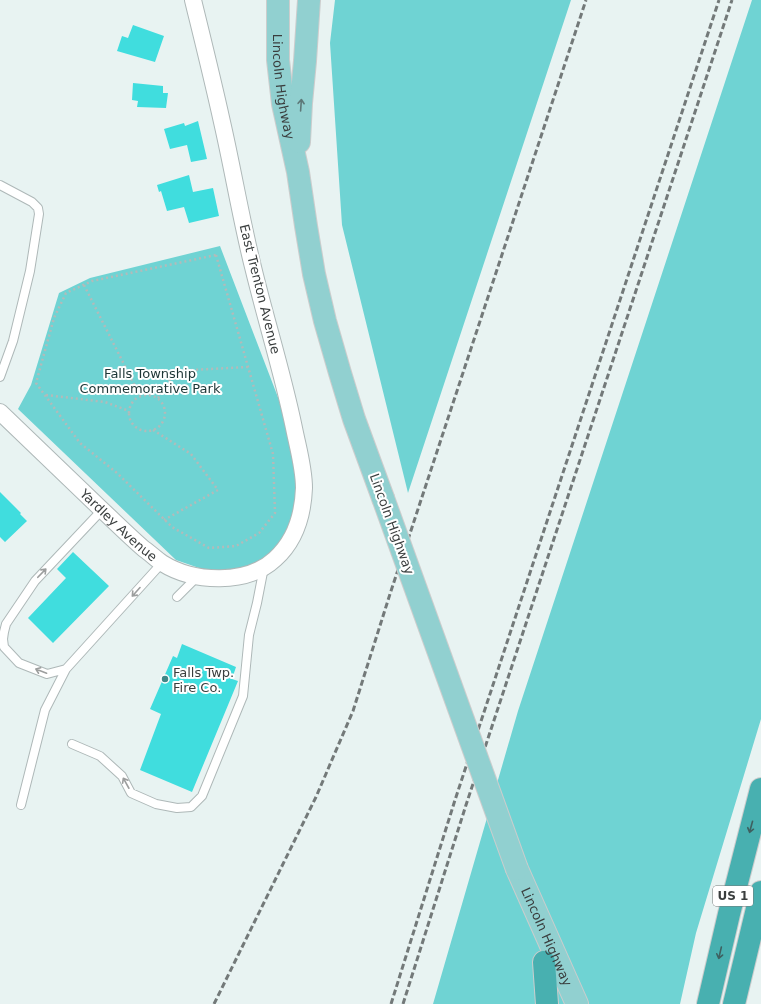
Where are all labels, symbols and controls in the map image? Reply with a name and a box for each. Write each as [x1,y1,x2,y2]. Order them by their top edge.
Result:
street label: Lincoln Highway [271,34,298,141]
one-way arrow [297,99,304,112]
street label: East Trenton Avenue [237,223,283,355]
park label: Falls Township Commemorative Park [80,366,221,396]
street label: Lincoln Highway [367,471,417,577]
street label: Yardley Avenue [77,485,160,564]
one-way arrow [37,568,47,578]
one-way arrow [131,587,140,597]
place label: Falls Twp. Fire Co. [173,665,234,695]
one-way arrow [35,667,47,675]
marker: Falls Twp. Fire Co. [160,674,170,684]
one-way arrow [121,778,129,790]
one-way arrow [747,820,754,833]
street label: Lincoln Highway [519,885,576,989]
road number: US 1 [713,886,753,906]
one-way arrow [715,946,723,959]

